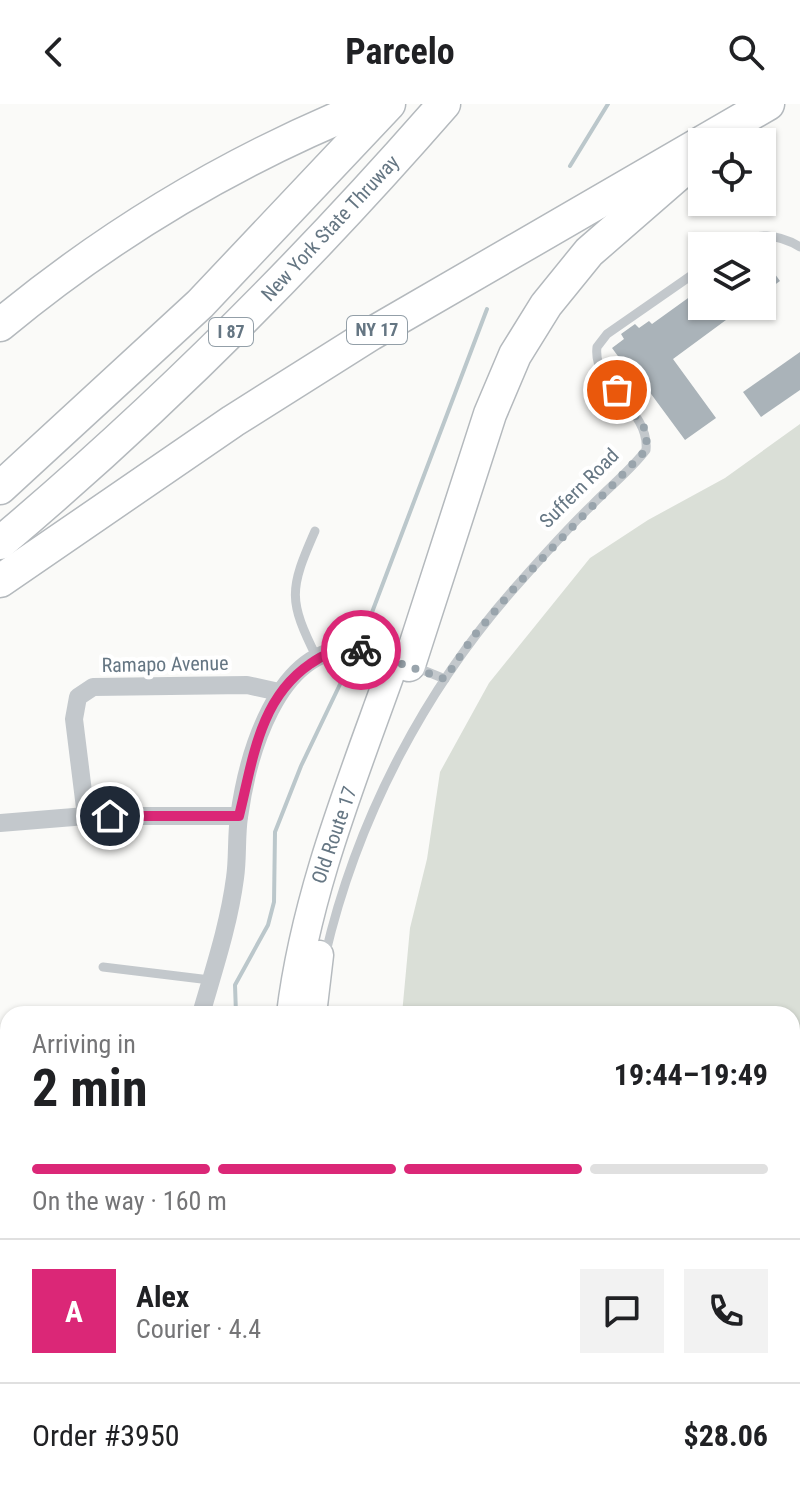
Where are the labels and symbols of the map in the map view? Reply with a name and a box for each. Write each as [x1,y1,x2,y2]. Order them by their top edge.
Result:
street label: New York State Thruway [256,150,404,306]
road number: NY 17 [347,316,407,344]
road number: I 87 [209,318,253,346]
pin [583,356,651,424]
street label: Suffern Road [534,443,624,533]
courier [321,610,401,690]
street label: Ramapo Avenue [101,651,229,677]
pin [76,782,144,850]
street label: Old Route 17 [306,783,362,887]

